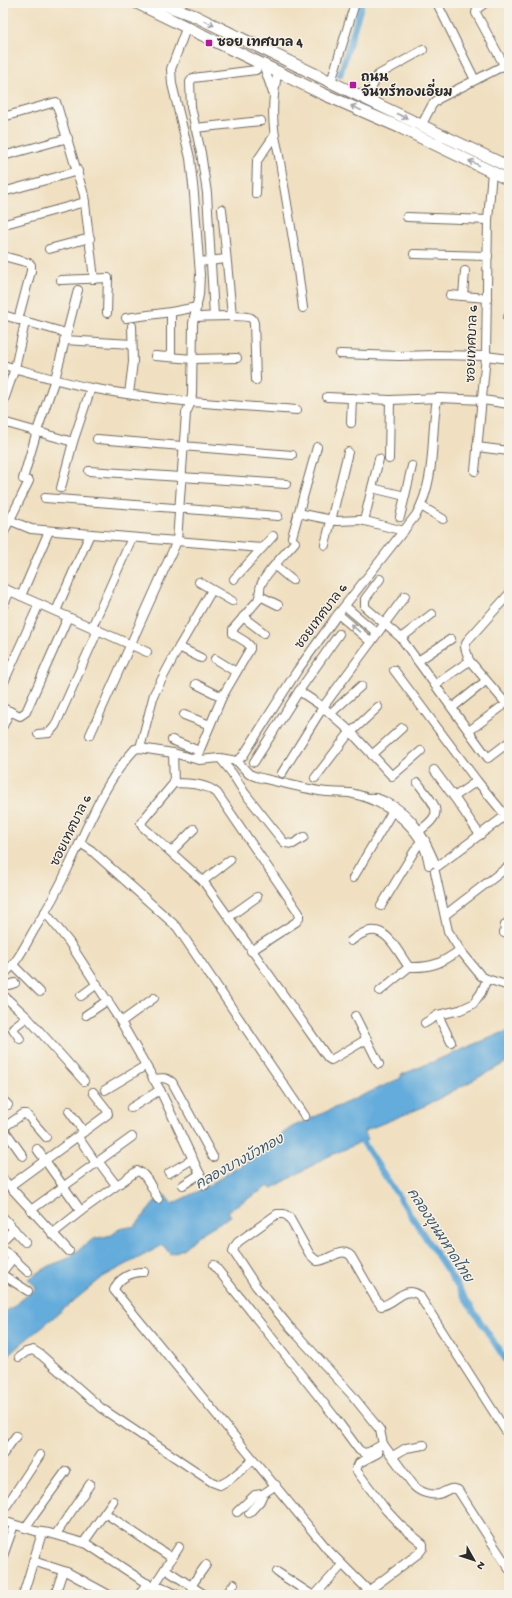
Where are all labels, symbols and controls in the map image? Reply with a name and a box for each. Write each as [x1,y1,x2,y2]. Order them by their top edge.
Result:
one-way arrow [203,20,215,27]
place label: ซอย เทศบาล 4 [217,36,303,51]
marker: ซอย เทศบาล 4 [204,38,214,48]
place label: ถนน จันทร์ทองเอี่ยม [361,71,452,101]
marker: ถนน จันทร์ทองเอี่ยม [348,80,358,90]
one-way arrow [350,104,362,111]
one-way arrow [395,113,407,120]
one-way arrow [468,159,480,166]
street label: ซอยเทศบาล 6 [464,305,482,383]
street label: ซอยเทศบาล 6 [293,581,352,652]
one-way arrow [350,624,360,633]
street label: ซอยเทศบาล 6 [48,793,96,869]
water label: คลองบางบัวทอง [192,1129,289,1194]
water label: คลองขุนมหาดไทย [402,1184,479,1287]
north arrow [454,1540,494,1580]
text: N [473,1558,487,1572]

